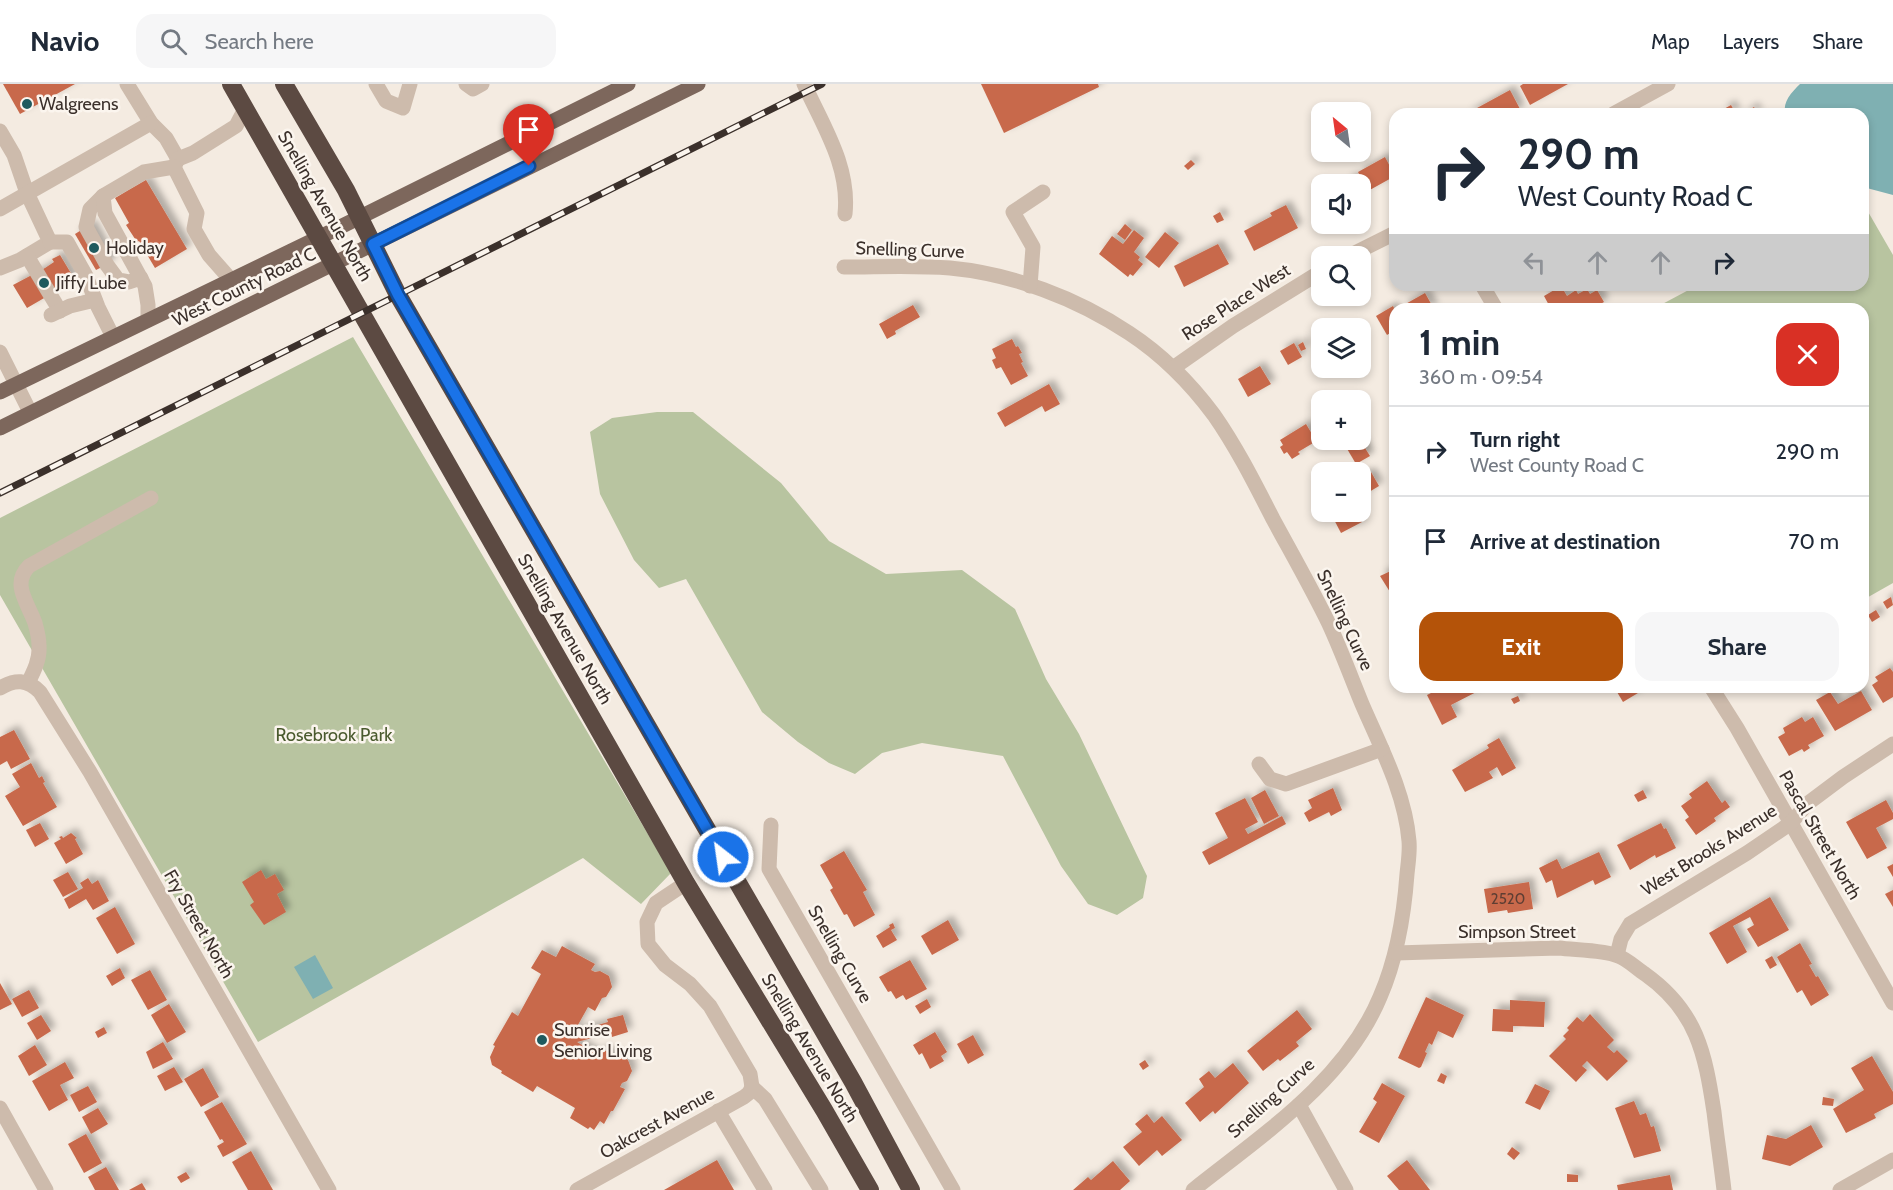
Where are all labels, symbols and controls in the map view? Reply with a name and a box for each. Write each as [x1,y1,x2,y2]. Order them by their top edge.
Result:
search box [136,14,556,68]
text: Navio [30,24,100,58]
icon: search [157,25,190,58]
text: Search here [205,28,314,55]
text: Map [1651,29,1690,54]
text: Layers [1723,29,1779,54]
text: Share [1812,29,1863,54]
place label: Walgreens [39,93,119,115]
marker: Walgreens [20,97,34,111]
north arrow [1311,102,1371,162]
map controls [1311,102,1371,522]
pin [503,104,554,166]
icon: arrive [512,113,545,146]
street label: Snelling Avenue North [273,127,377,285]
text: 290 m [1518,128,1639,180]
icon: right [1419,132,1497,210]
button: sound [1311,174,1371,234]
text: West County Road C [1518,180,1753,213]
place label: Holiday [106,237,164,259]
street label: Snelling Curve [855,237,965,263]
marker: Holiday [87,241,101,255]
street label: West County Road C [169,243,319,331]
button: search [1311,246,1371,306]
icon: left [1518,246,1551,279]
icon: ahead [1581,246,1614,279]
icon: ahead [1644,246,1677,279]
icon: right [1707,246,1740,279]
street label: Rose Place West [1178,259,1294,345]
place label: Jiffy Lube [55,272,127,294]
marker: Jiffy Lube [37,276,51,290]
button: layers [1311,318,1371,378]
text: 1 min [1419,320,1500,364]
button: close [1776,323,1839,386]
text: 360 m · 09:54 [1419,365,1543,389]
button: + [1311,390,1371,450]
text: Turn right [1470,426,1560,453]
icon: right [1419,435,1452,468]
text: 290 m [1775,438,1839,465]
text: West County Road C [1470,453,1644,477]
button: − [1311,462,1371,522]
icon: arrive [1419,525,1452,558]
text: Arrive at destination [1470,528,1660,555]
text: 70 m [1789,528,1839,555]
street label: Snelling Avenue North [513,550,617,708]
street label: Snelling Curve [1312,566,1378,674]
button: Exit [1419,612,1623,681]
button: Share [1635,612,1839,681]
park label: Rosebrook Park [276,724,393,746]
street label: Pascal Street North [1774,767,1866,903]
street label: West Brooks Avenue [1637,799,1781,901]
position arrow [691,825,755,889]
street label: Fry Street North [159,866,239,982]
house number: 2520 [1491,890,1525,908]
street label: Snelling Curve [803,901,877,1007]
street label: Simpson Street [1458,921,1576,943]
street label: Snelling Avenue North [757,969,863,1127]
place label: Sunrise Senior Living [554,1019,653,1062]
marker: Sunrise Senior Living [535,1033,549,1047]
street label: Snelling Curve [1223,1053,1319,1143]
street label: Oakcrest Avenue [596,1082,718,1164]

